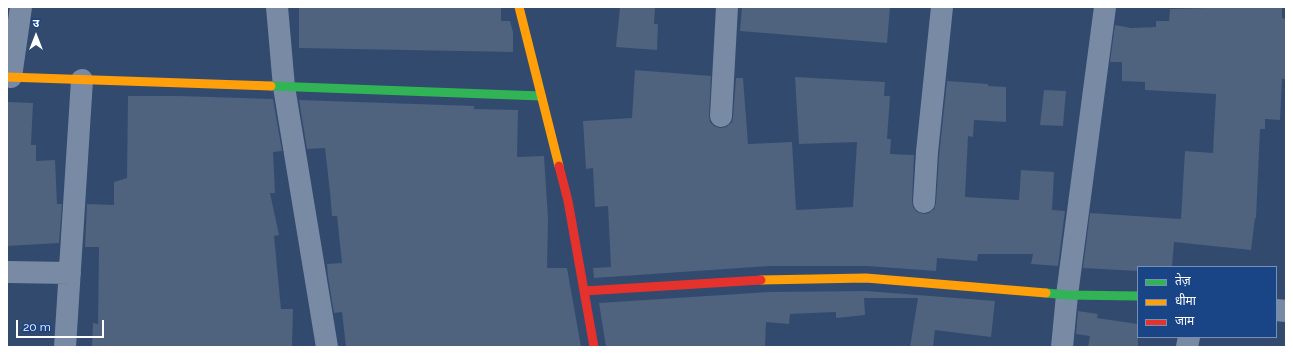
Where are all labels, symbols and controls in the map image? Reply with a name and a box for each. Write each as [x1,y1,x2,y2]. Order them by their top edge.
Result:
north arrow [16,16,56,56]
text: उ [33,17,39,30]
legend [1137,266,1277,338]
text: तेज़ [1175,274,1191,288]
text: धीमा [1175,294,1196,308]
scale bar [18,312,106,338]
text: जाम [1175,314,1194,328]
text: 20 m [23,320,51,334]

